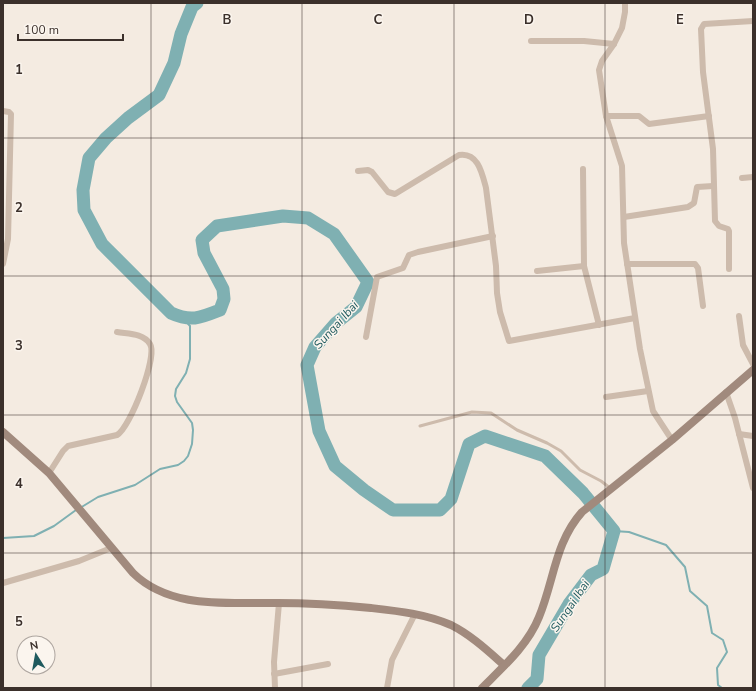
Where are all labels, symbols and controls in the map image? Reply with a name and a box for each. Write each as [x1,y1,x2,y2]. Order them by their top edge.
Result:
text: B [223,11,232,29]
text: C [374,11,383,29]
text: D [524,11,534,29]
text: E [676,11,684,29]
scale bar [18,16,123,42]
text: 100 m [24,22,59,38]
text: 1 [15,61,23,79]
text: 2 [15,199,23,217]
water label: Sungai Ibai [310,297,362,352]
text: 3 [15,337,23,355]
text: 4 [15,475,23,493]
water label: Sungai Ibai [547,577,593,635]
text: 5 [15,613,23,631]
north arrow [16,635,56,675]
text: N [29,638,40,654]

